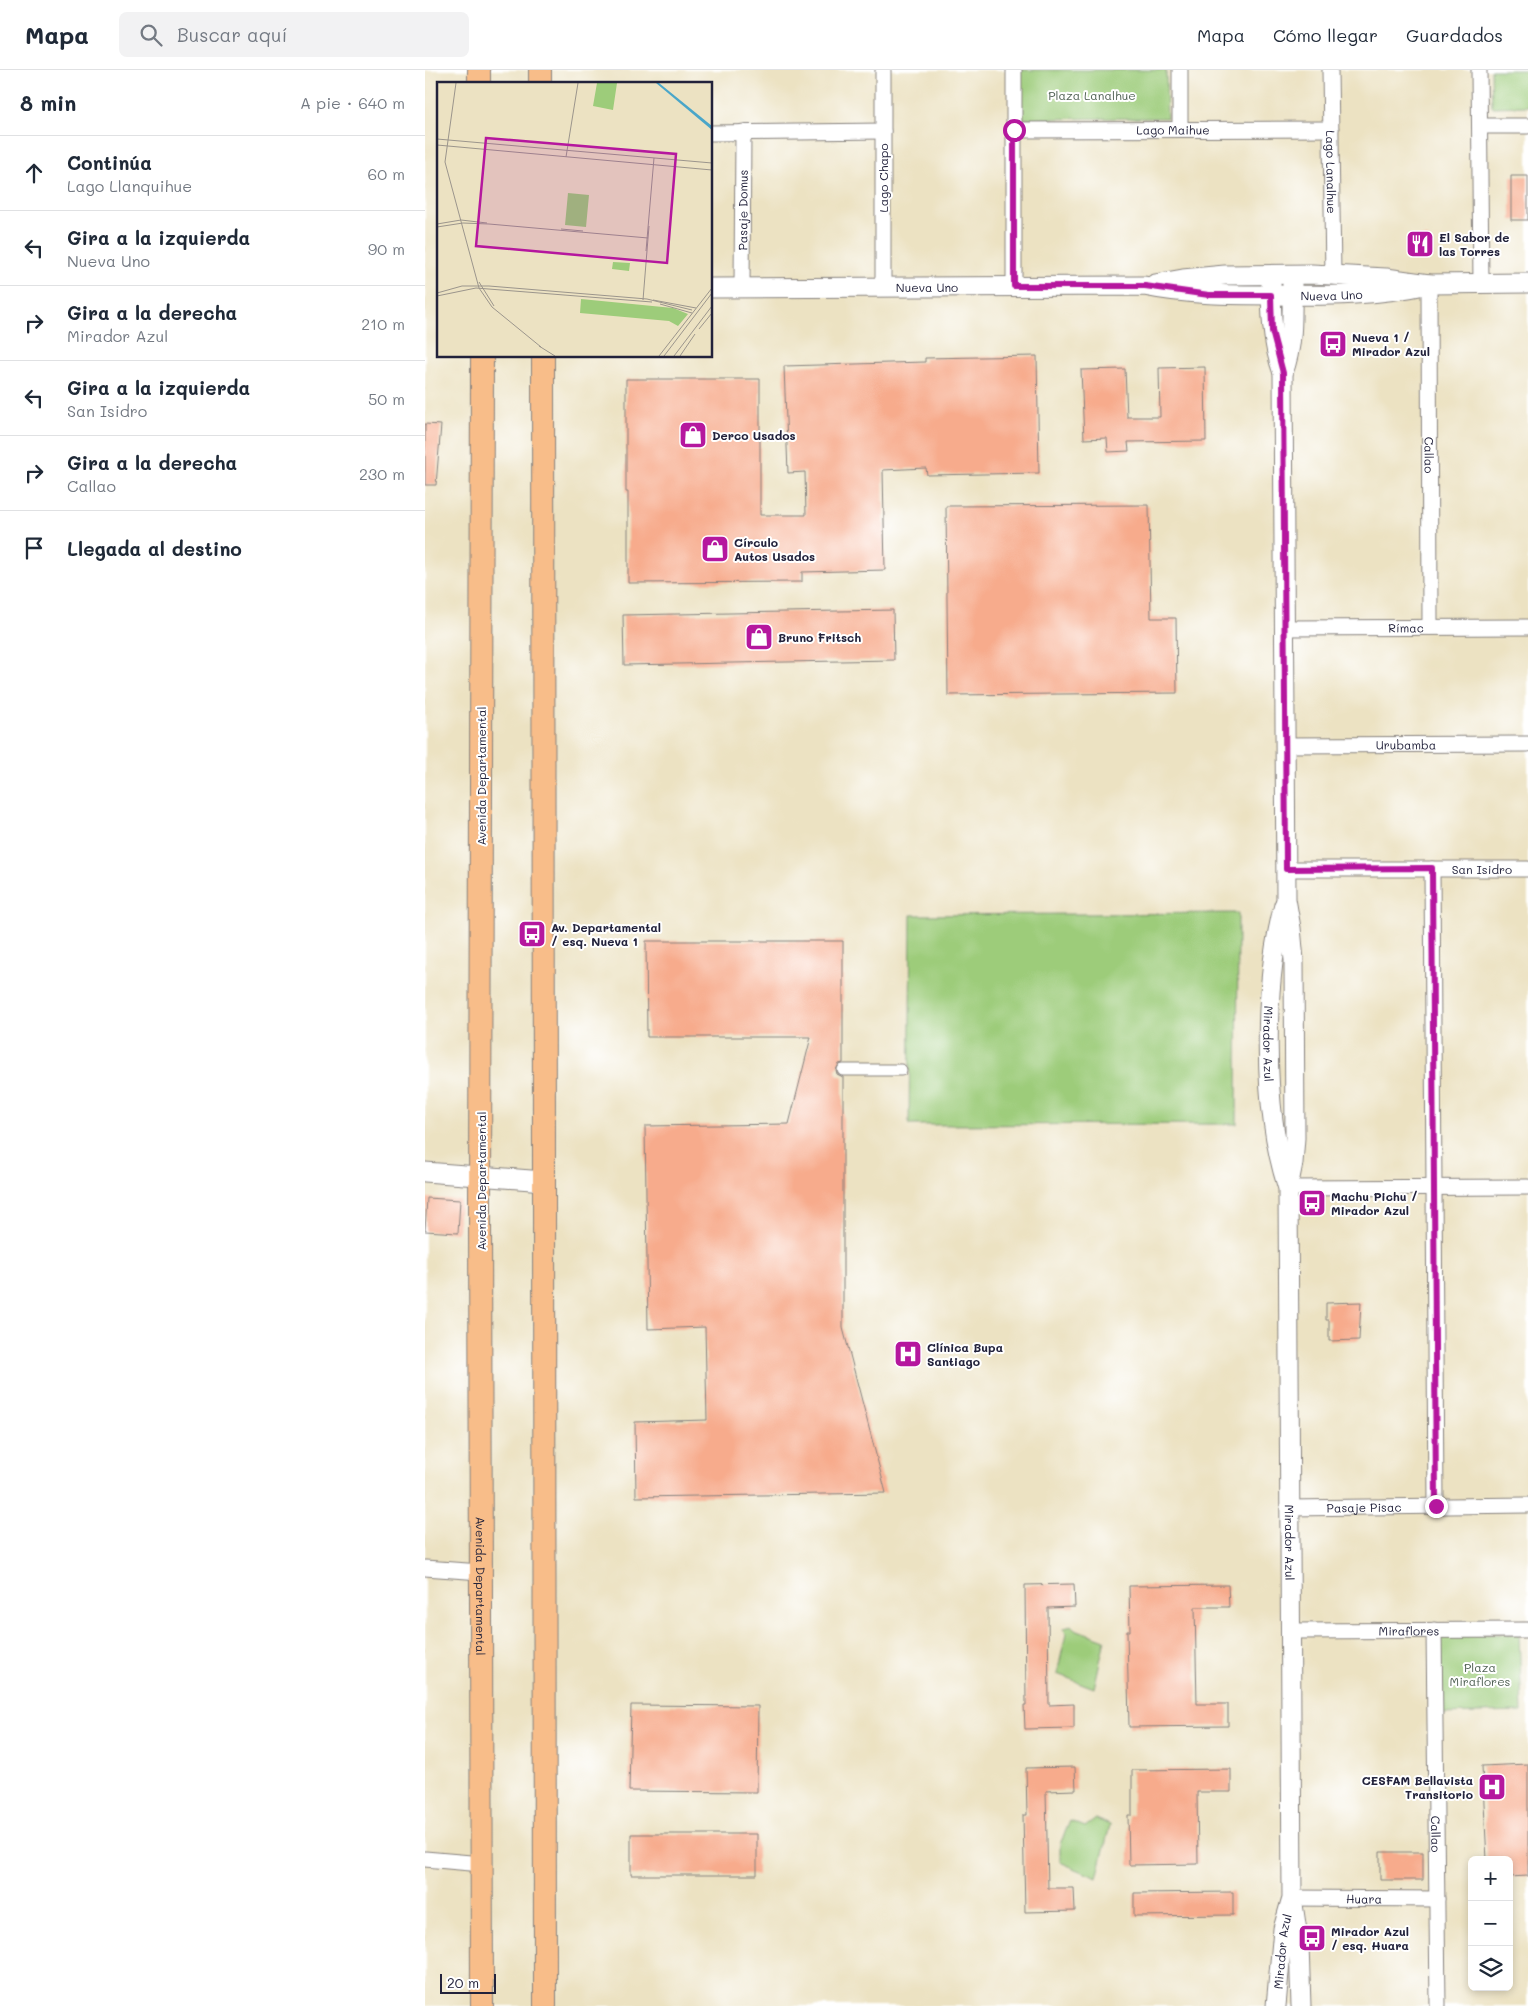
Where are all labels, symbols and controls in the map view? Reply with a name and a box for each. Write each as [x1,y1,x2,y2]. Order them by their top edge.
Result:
search box [119,12,469,57]
text: Mapa [25,19,89,50]
icon: search [137,21,165,49]
text: Buscar aquí [177,22,287,47]
text: Mapa [1197,23,1245,47]
text: Cómo llegar [1273,23,1378,47]
text: Guardados [1406,23,1503,47]
inset map [437,82,713,358]
park label: Plaza Lanalhue [1048,87,1136,103]
text: 8 min [20,89,76,116]
text: A pie · 640 m [300,92,405,113]
route start [1003,119,1026,142]
street label: Lago Maihue [1136,121,1210,138]
street label: Lago Lanalhue [1323,130,1340,214]
street label: Lago Chapo [875,143,891,213]
text: Continúa [67,150,152,175]
icon: ahead [20,159,48,187]
text: 60 m [368,163,405,184]
street label: Pasaje Domus [734,169,751,250]
text: Lago Llanquihue [67,175,192,196]
text: Gira a la izquierda [67,225,250,250]
restaurant icon: El Sabor de las Torres [1405,229,1435,259]
place label: El Sabor de las Torres [1439,229,1509,259]
icon: left [20,234,48,262]
text: 90 m [368,238,405,259]
text: Nueva Uno [67,250,150,271]
street label: Nueva Uno [896,279,958,295]
street label: Nueva Uno [1300,286,1363,303]
text: Gira a la derecha [67,300,237,325]
icon: right [20,309,48,337]
text: 210 m [361,313,405,334]
text: Mirador Azul [67,325,168,346]
bus stop icon: Nueva 1 / Mirador Azul [1318,329,1348,359]
place label: Nueva 1 / Mirador Azul [1352,329,1430,359]
text: Gira a la izquierda [67,375,250,400]
icon: left [20,384,48,412]
text: 50 m [368,388,405,409]
text: San Isidro [67,400,147,421]
shop icon: Derco Usados [678,420,708,450]
place label: Derco Usados [712,427,796,443]
street label: Callao [1421,437,1438,473]
text: Gira a la derecha [67,450,237,475]
icon: right [20,459,48,487]
text: 230 m [359,463,405,484]
text: Callao [67,475,116,496]
icon: arrive [20,534,48,562]
shop icon: Círculo Autos Usados [700,534,730,564]
place label: Círculo Autos Usados [734,534,815,564]
text: Llegada al destino [67,536,242,561]
street label: Rímac [1388,619,1424,636]
shop icon: Bruno Fritsch [744,622,774,652]
place label: Bruno Fritsch [778,629,861,645]
street label: Avenida Departamental [473,707,489,845]
street label: Urubamba [1376,736,1436,753]
street label: San Isidro [1452,861,1512,877]
bus stop icon: Av. Departamental / esq. Nueva 1 [517,919,547,949]
place label: Av. Departamental / esq. Nueva 1 [551,919,661,949]
street label: Mirador Azul [1260,1005,1277,1082]
street label: Avenida Departamental [473,1112,489,1250]
bus stop icon: Machu Pichu / Mirador Azul [1297,1188,1327,1218]
place label: Machu Pichu / Mirador Azul [1331,1188,1418,1218]
hospital icon: Clínica Bupa Santiago [893,1339,923,1369]
place label: Clínica Bupa Santiago [927,1339,1003,1369]
route end [1425,1495,1448,1518]
street label: Pasaje Pisac [1326,1499,1402,1516]
street label: Mirador Azul [1282,1505,1298,1581]
street label: Avenida Departamental [473,1516,489,1656]
street label: Miraflores [1379,1622,1440,1639]
park label: Plaza Miraflores [1450,1659,1511,1689]
place label: CESFAM Bellavista Transitorio [1362,1772,1473,1802]
hospital icon: CESFAM Bellavista Transitorio [1477,1772,1507,1802]
street label: Callao [1428,1816,1444,1852]
map controls [1468,1856,1513,1991]
button: + [1468,1856,1513,1901]
street label: Huara [1346,1890,1382,1907]
button: − [1468,1901,1513,1946]
street label: Mirador Azul [1270,1912,1295,1990]
bus stop icon: Mirador Azul / esq. Huara [1297,1923,1327,1953]
place label: Mirador Azul / esq. Huara [1331,1923,1409,1953]
button: layers [1468,1946,1513,1991]
scale bar [440,1971,496,1994]
text: 20 m [447,1973,479,1992]

